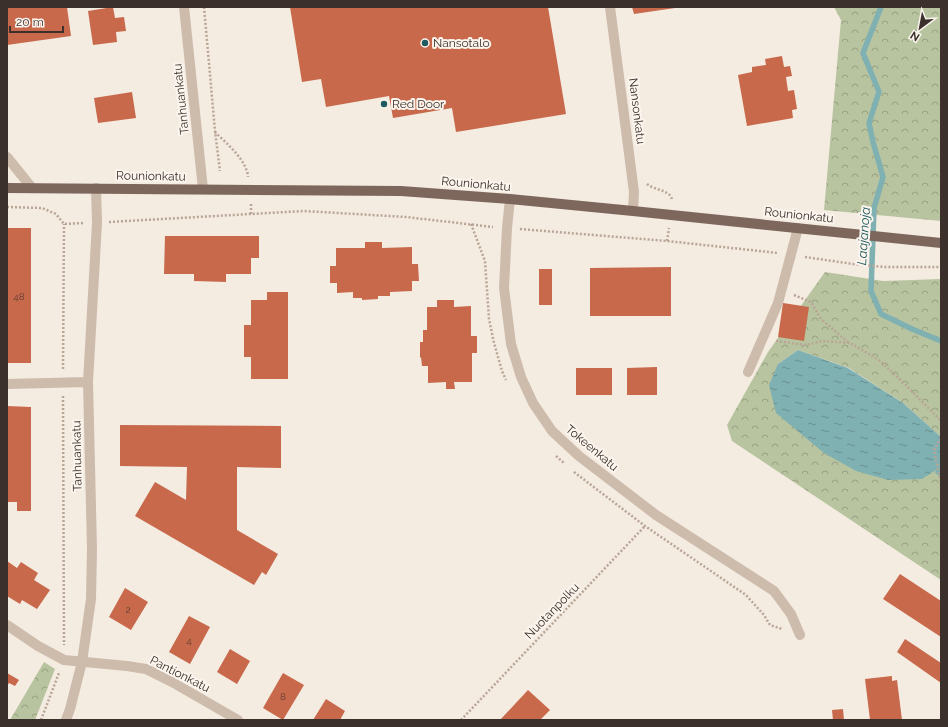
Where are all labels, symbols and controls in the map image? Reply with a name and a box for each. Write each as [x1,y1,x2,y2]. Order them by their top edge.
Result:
scale bar [10,8,63,34]
north arrow [900,8,940,48]
text: 20 m [16,15,44,29]
text: N [908,28,922,44]
place label: Nansotalo [433,36,490,50]
marker: Nansotalo [420,38,430,48]
street label: Tanhuankatu [170,63,192,135]
street label: Nansonkatu [626,77,648,145]
place label: Red Door [392,97,445,111]
marker: Red Door [379,99,389,109]
street label: Rounionkatu [116,168,186,184]
street label: Rounionkatu [441,174,511,194]
street label: Rounionkatu [764,204,834,226]
water label: Laajanoja [854,206,873,266]
house number: 48 [13,291,25,302]
street label: Tanhuankatu [69,420,85,492]
street label: Tokeenkatu [563,422,621,474]
street label: Nuotanpolku [522,580,582,642]
house number: 2 [125,604,131,615]
house number: 4 [186,635,192,646]
street label: Pantionkatu [148,653,212,695]
house number: 8 [280,691,286,702]

